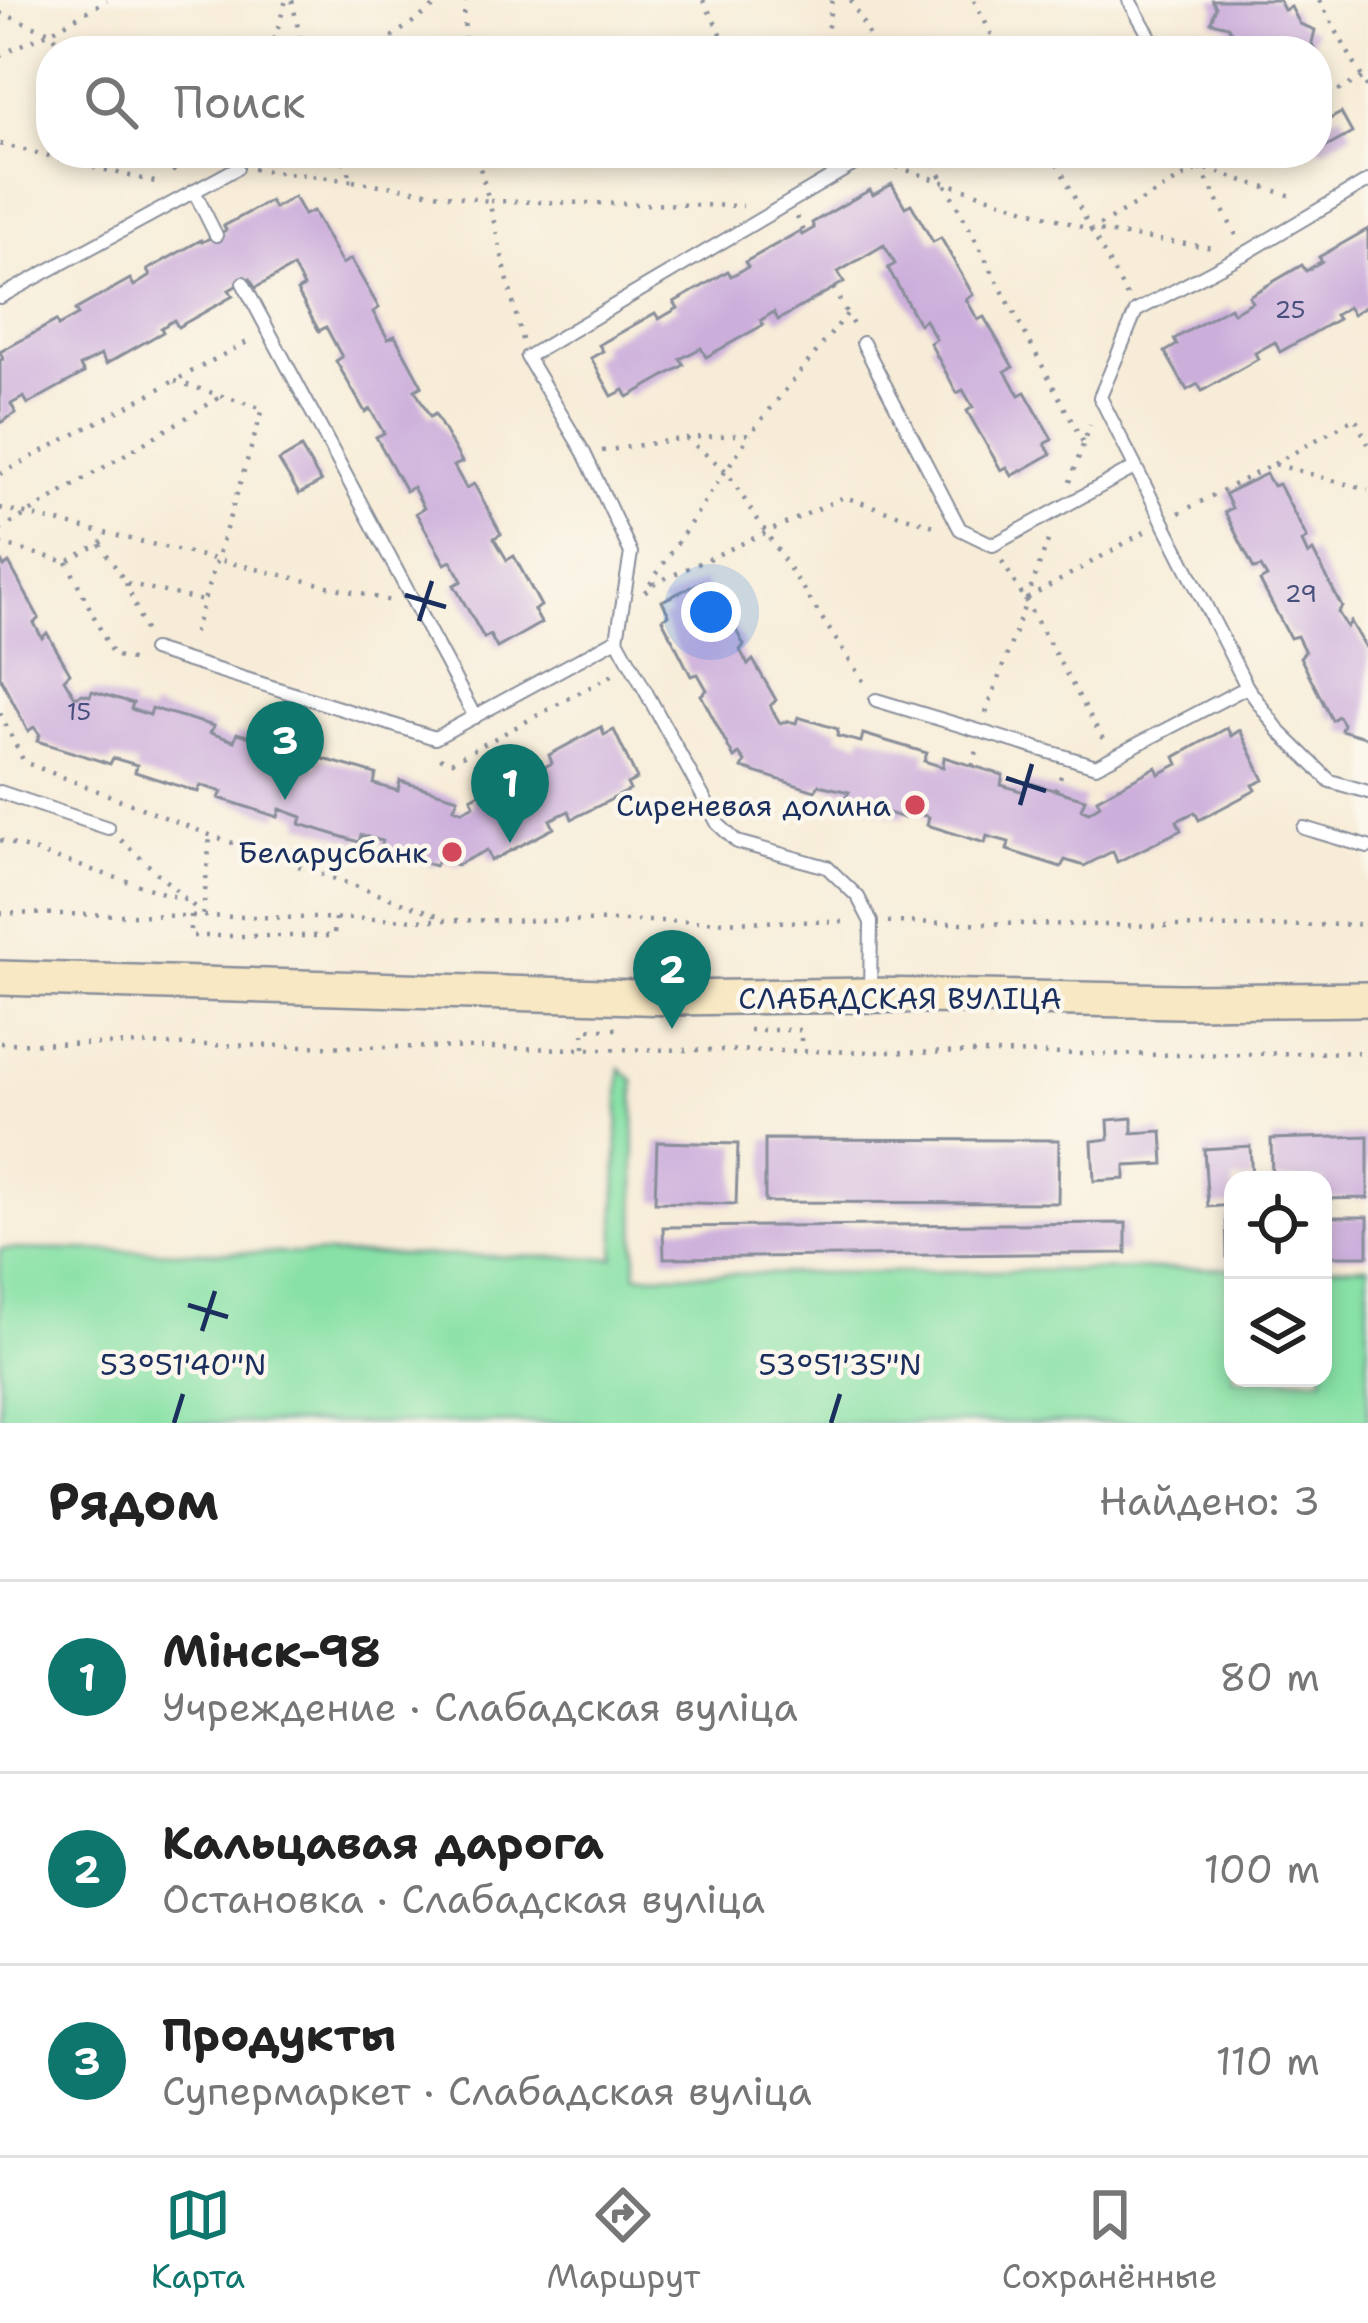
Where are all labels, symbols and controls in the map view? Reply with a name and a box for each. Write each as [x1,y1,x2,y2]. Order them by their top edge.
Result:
search box [36,36,1332,168]
icon: search [78,69,144,135]
text: Поиск [174,72,305,132]
house number: 25 [1274,294,1306,326]
house number: 29 [1285,578,1317,610]
your location [681,582,741,642]
house number: 15 [67,696,91,728]
pin: 3 [246,701,324,800]
pin: 1 [471,744,549,843]
place label: Сиреневая долина [616,785,891,826]
marker: Сиреневая долина [902,792,928,818]
place label: Беларусбанк [238,832,428,873]
marker: Беларусбанк [439,839,465,865]
pin: 2 [633,930,711,1029]
street label: СЛАБАДСКАЯ ВУЛІЦА [738,978,1062,1019]
map controls [1224,1171,1332,1387]
button: locate [1224,1171,1332,1279]
button: layers [1224,1279,1332,1387]
text: 53°51'40"N [100,1344,266,1385]
text: 53°51'35"N [758,1344,922,1385]
text: Рядом [48,1467,219,1535]
text: Найдено: 3 [1099,1475,1320,1527]
text: Мінск-98 [162,1621,381,1681]
text: 1 [78,1651,96,1703]
text: 80 m [1219,1651,1320,1703]
text: Учреждение · Слабадская вуліца [162,1681,798,1733]
text: Кальцавая дарога [162,1813,604,1873]
text: 2 [73,1843,101,1895]
text: 100 m [1204,1843,1320,1895]
text: Остановка · Слабадская вуліца [162,1873,765,1925]
text: Продукты [162,2005,396,2065]
text: 3 [73,2035,101,2087]
text: 110 m [1216,2035,1320,2087]
text: Супермаркет · Слабадская вуліца [162,2065,812,2117]
tab: Карта [151,2182,245,2299]
tab: Маршрут [546,2182,700,2299]
tab: Сохранённые [1002,2182,1217,2299]

